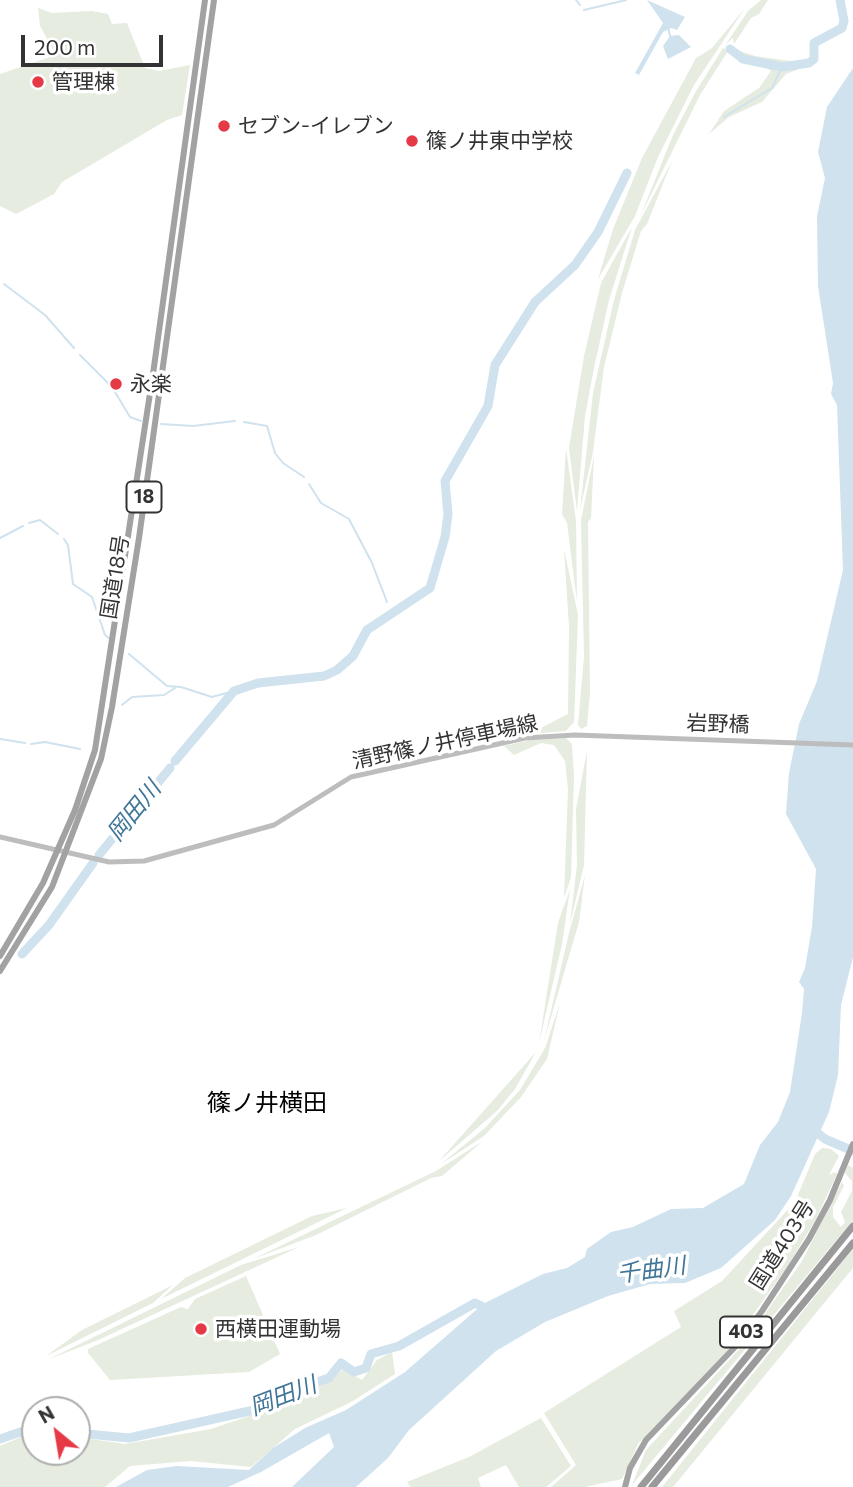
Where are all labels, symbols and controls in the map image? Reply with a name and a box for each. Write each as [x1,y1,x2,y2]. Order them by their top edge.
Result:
scale bar [24,21,166,65]
text: 200 m [34,34,95,59]
place label: 管理棟 [52,69,115,95]
marker: 管理棟 [30,74,46,90]
place label: セブン-イレブン [238,113,394,139]
marker: セブン-イレブン [216,118,232,134]
place label: 篠ノ井東中学校 [426,128,573,154]
marker: 篠ノ井東中学校 [404,133,420,149]
place label: 永楽 [130,371,172,397]
marker: 永楽 [108,376,124,392]
road number: 18 [127,482,162,512]
street label: 国道18号 [96,533,134,621]
street label: 清野篠ノ井停車場線 [350,710,540,774]
street label: 岩野橋 [686,710,750,738]
water label: 岡田川 [102,776,166,846]
district label: 篠ノ井横田 [207,1089,327,1117]
street label: 国道403号 [744,1195,820,1295]
water label: 千曲川 [615,1252,687,1288]
place label: 西横田運動場 [215,1316,341,1342]
road number: 403 [720,1316,772,1348]
marker: 西横田運動場 [193,1321,209,1337]
water label: 岡田川 [246,1371,320,1421]
north arrow [21,1396,91,1466]
text: N [34,1401,58,1428]

